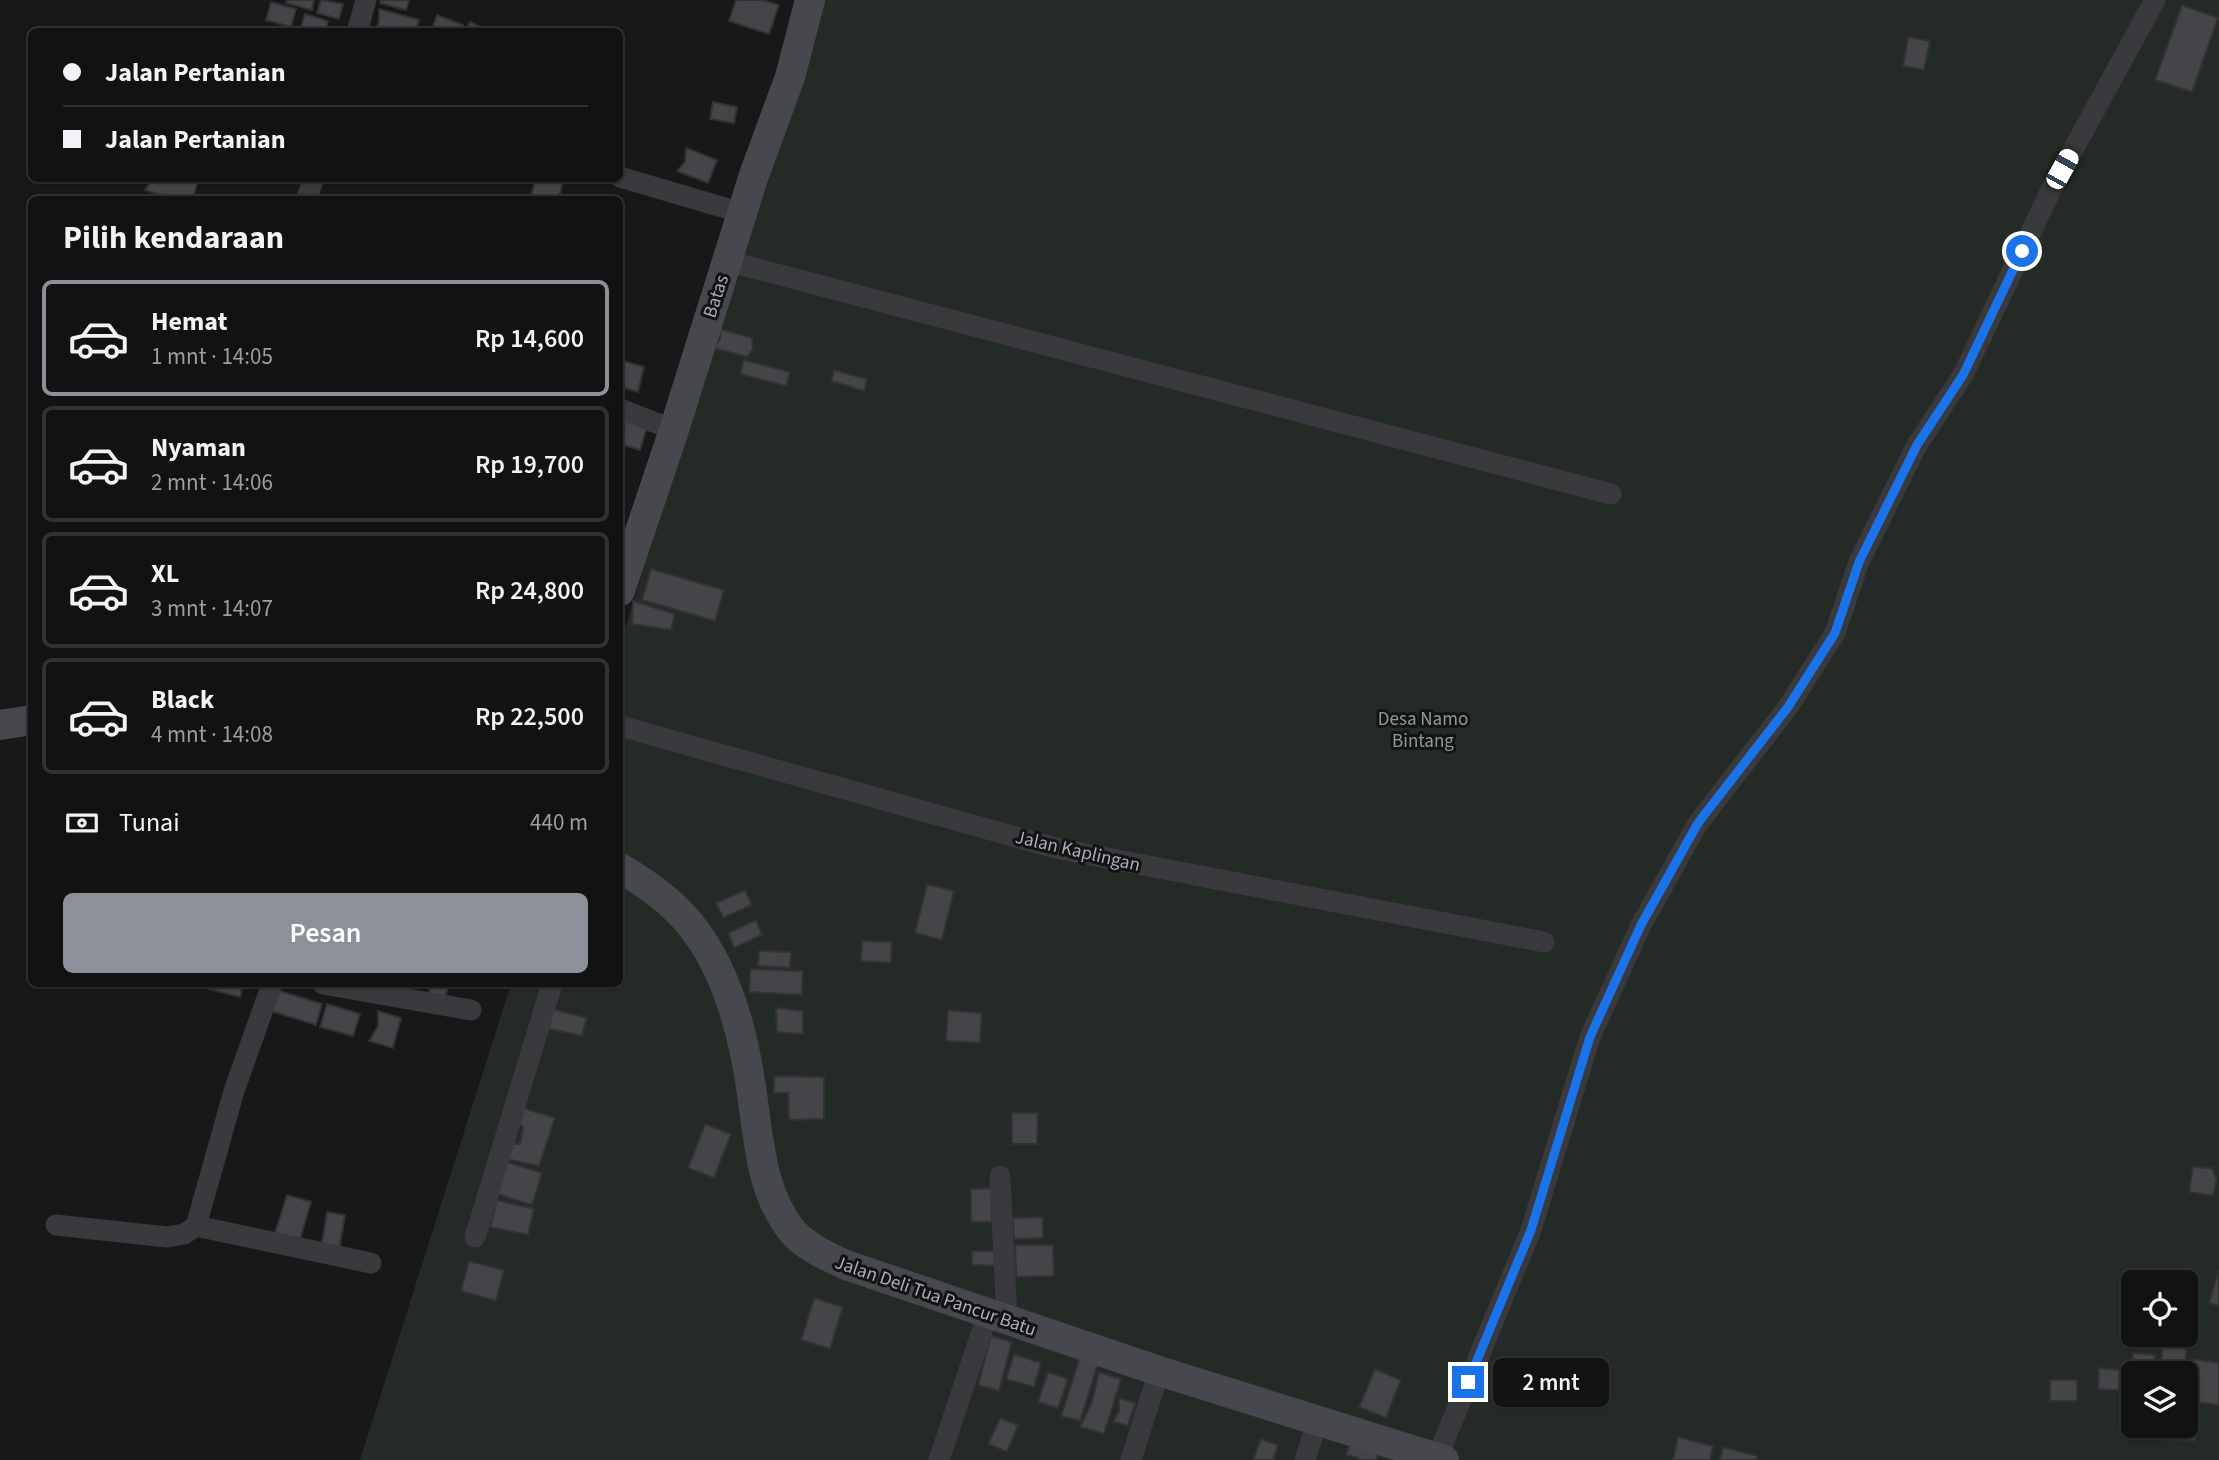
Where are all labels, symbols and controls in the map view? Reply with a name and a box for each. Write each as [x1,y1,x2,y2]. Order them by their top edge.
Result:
text: Jalan Pertanian [105,54,286,91]
text: Jalan Pertanian [105,121,286,158]
car [2043,146,2082,192]
text: Pilih kendaraan [63,215,284,261]
route start [2006,235,2038,267]
street label: Batas [697,271,736,322]
text: Hemat [151,303,227,340]
icon: car [67,307,130,370]
text: Rp 14,600 [475,320,584,357]
text: 1 mnt · 14:05 [151,340,273,373]
text: Nyaman [151,429,246,466]
icon: car [67,433,130,496]
text: Rp 19,700 [475,446,584,483]
text: 2 mnt · 14:06 [151,466,273,499]
text: XL [151,555,179,592]
icon: car [67,559,130,622]
text: Rp 24,800 [475,572,584,609]
text: 3 mnt · 14:07 [151,592,273,625]
text: Black [151,681,214,718]
icon: car [67,685,130,748]
text: Rp 22,500 [475,698,584,735]
park label: Desa Namo Bintang [1378,706,1468,755]
text: 4 mnt · 14:08 [151,718,273,751]
icon: cash [63,804,101,842]
text: Tunai [119,804,180,841]
text: 440 m [530,806,588,839]
street label: Jalan Kaplingan [1012,824,1143,879]
button: Pesan [63,893,588,973]
street label: Jalan Deli Tua Pancur Batu [831,1249,1040,1344]
map controls [2121,1270,2198,1438]
button: locate [2121,1270,2198,1347]
callout: 2 mnt [1492,1358,1608,1406]
button: layers [2121,1361,2198,1438]
route end [1452,1366,1484,1398]
text: 2 mnt [1523,1366,1579,1399]

